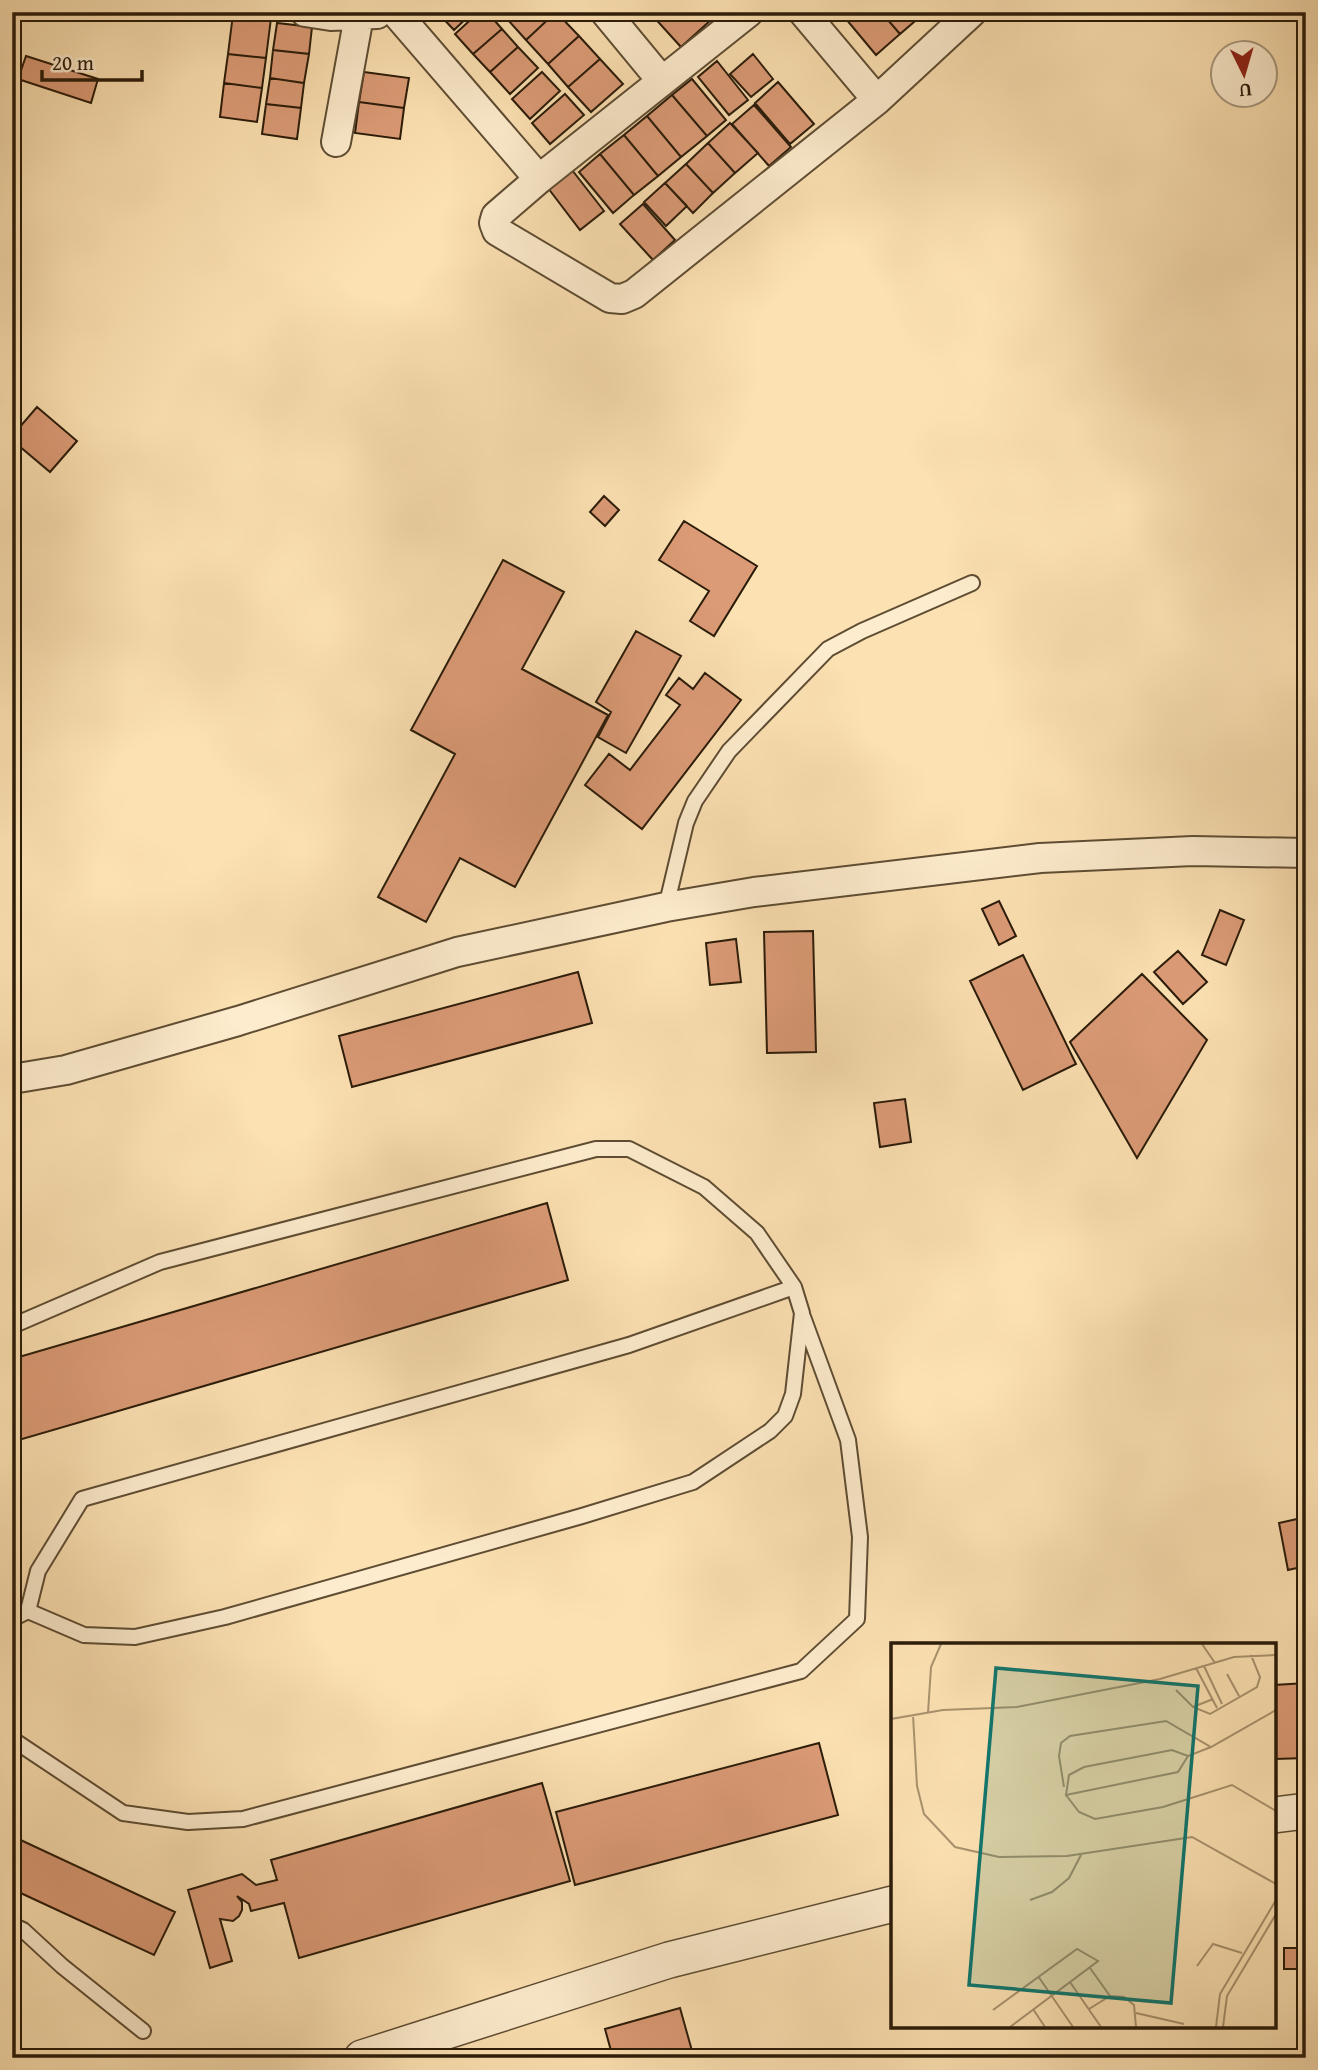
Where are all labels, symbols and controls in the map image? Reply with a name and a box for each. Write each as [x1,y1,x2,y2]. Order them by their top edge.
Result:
scale bar [42,38,142,82]
north arrow [1210,38,1280,108]
text: 20 m [52,47,94,78]
text: U [1238,76,1253,105]
inset map [891,1643,1276,2028]

